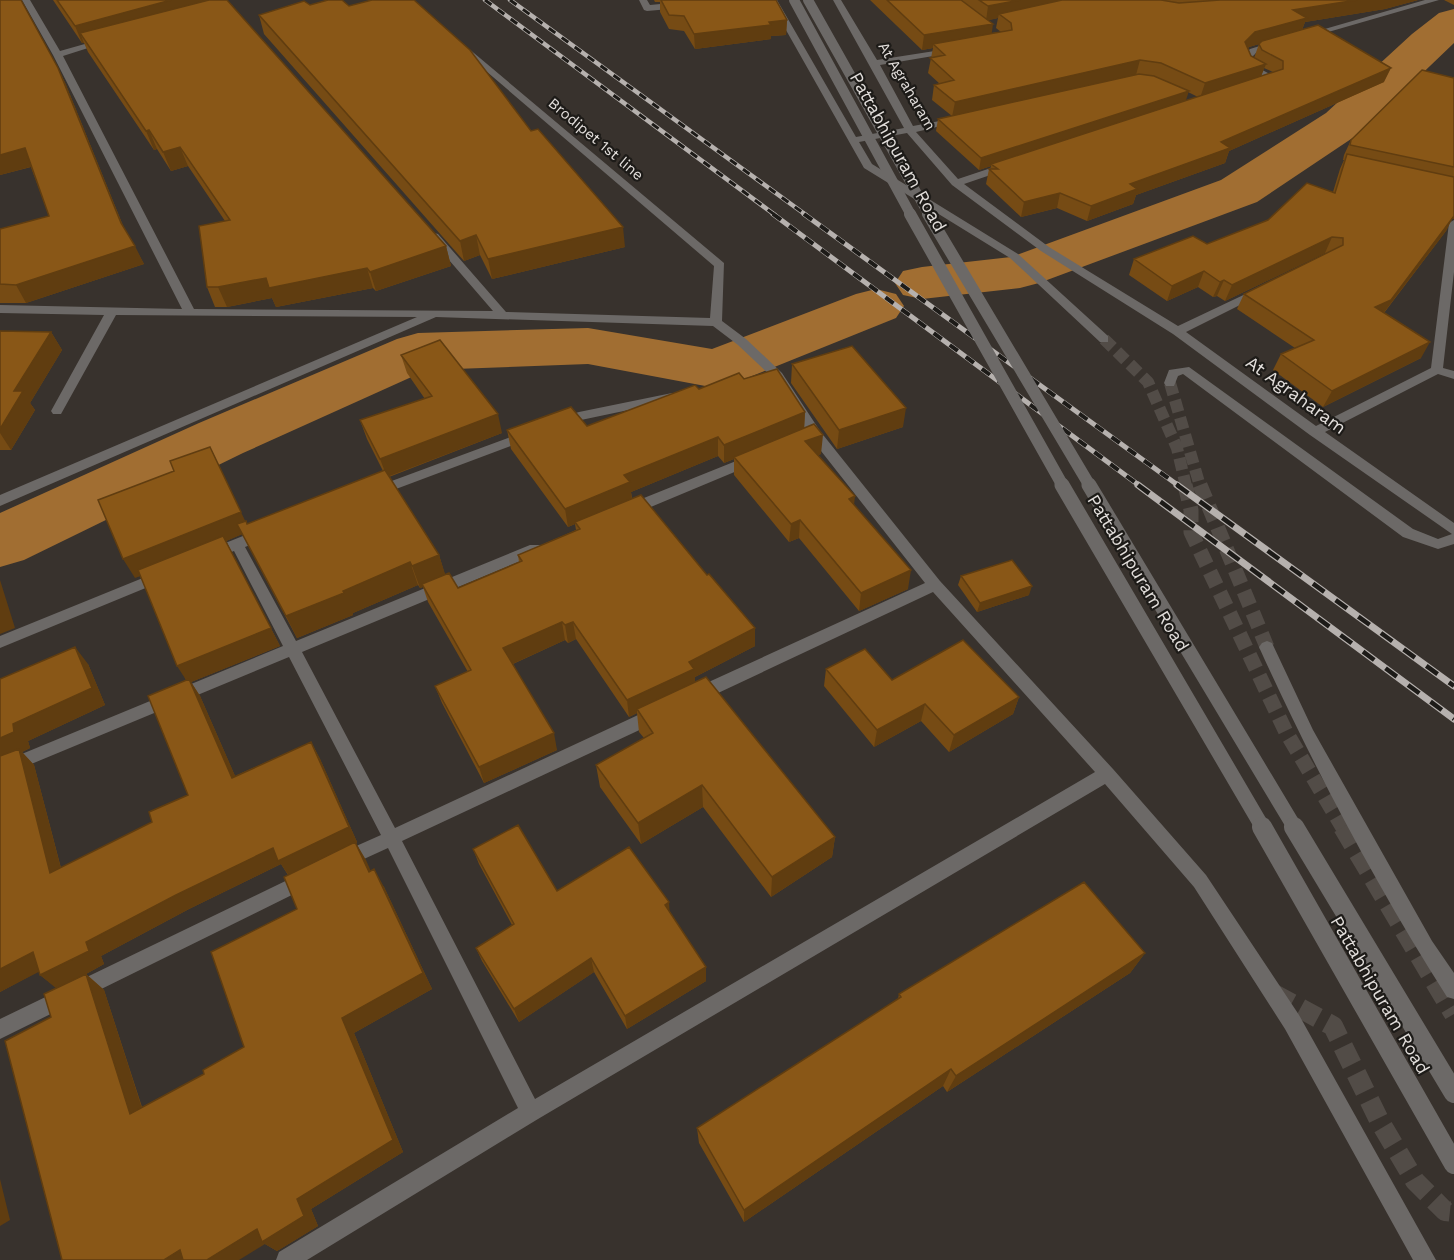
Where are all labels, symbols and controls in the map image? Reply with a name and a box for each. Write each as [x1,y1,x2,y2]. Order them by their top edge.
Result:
street label: At Agraharam [874,39,940,133]
street label: Pattabhipuram Road [846,68,951,235]
street label: Brodipet 1st line [545,94,647,184]
street label: At Agraharam [1242,351,1350,438]
street label: Pattabhipuram Road [1083,491,1194,655]
street label: Pattabhipuram Road [1327,912,1434,1078]

